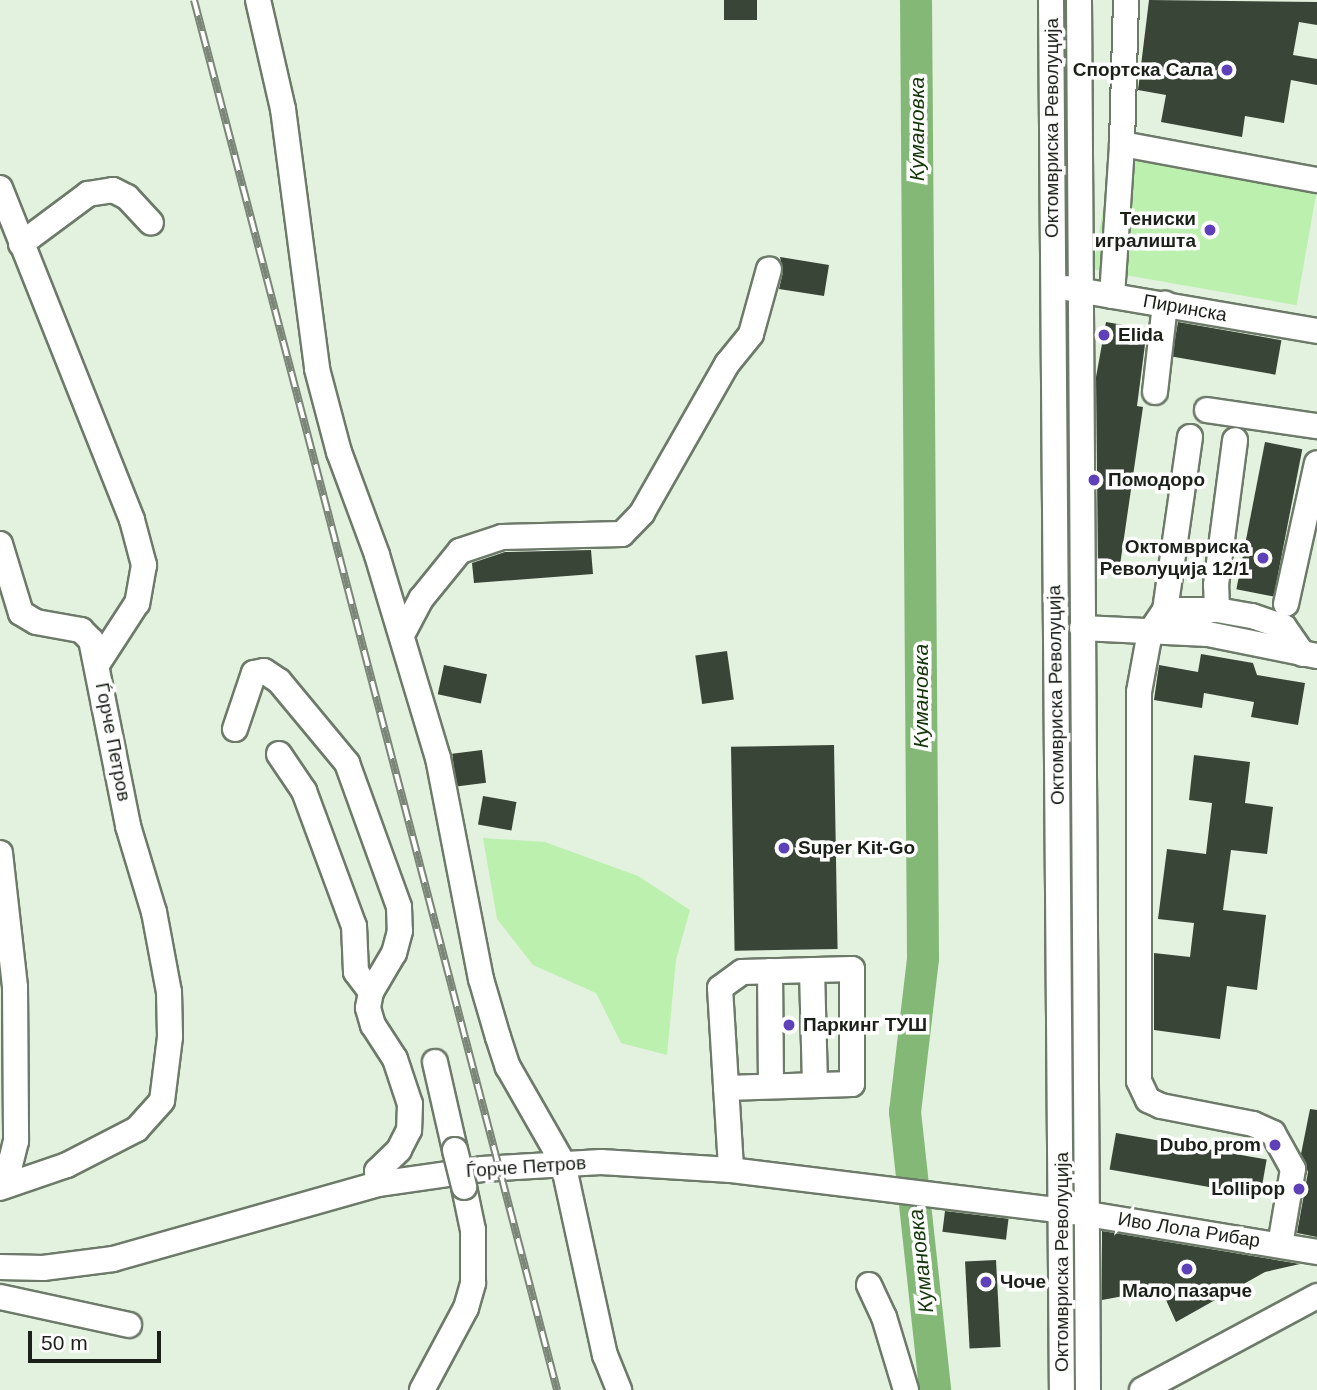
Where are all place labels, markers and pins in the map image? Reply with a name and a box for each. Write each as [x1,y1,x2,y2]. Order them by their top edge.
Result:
place label: Спортска Сала [1073,59,1213,81]
marker: Спортска Сала [1219,62,1235,78]
place label: Тениски игралишта [1095,208,1196,252]
marker: Тениски игралишта [1202,222,1218,238]
place label: Elida [1118,324,1163,346]
marker: Elida [1096,327,1112,343]
place label: Помодоро [1108,469,1205,491]
marker: Помодоро [1086,472,1102,488]
place label: Октомвриска Револуција 12/1 [1100,536,1249,580]
marker: Октомвриска Револуција 12/1 [1255,550,1271,566]
place label: Super Kit-Go [798,837,915,859]
marker: Super Kit-Go [776,840,792,856]
place label: Паркинг ТУШ [803,1014,927,1036]
marker: Паркинг ТУШ [781,1017,797,1033]
place label: Dubo prom [1160,1134,1261,1156]
marker: Dubo prom [1267,1137,1283,1153]
place label: Lollipop [1211,1178,1285,1200]
marker: Lollipop [1291,1181,1307,1197]
marker: Мало пазарче [1179,1261,1195,1277]
place label: Чоче [1000,1271,1046,1293]
marker: Чоче [978,1274,994,1290]
place label: Мало пазарче [1122,1280,1252,1302]

